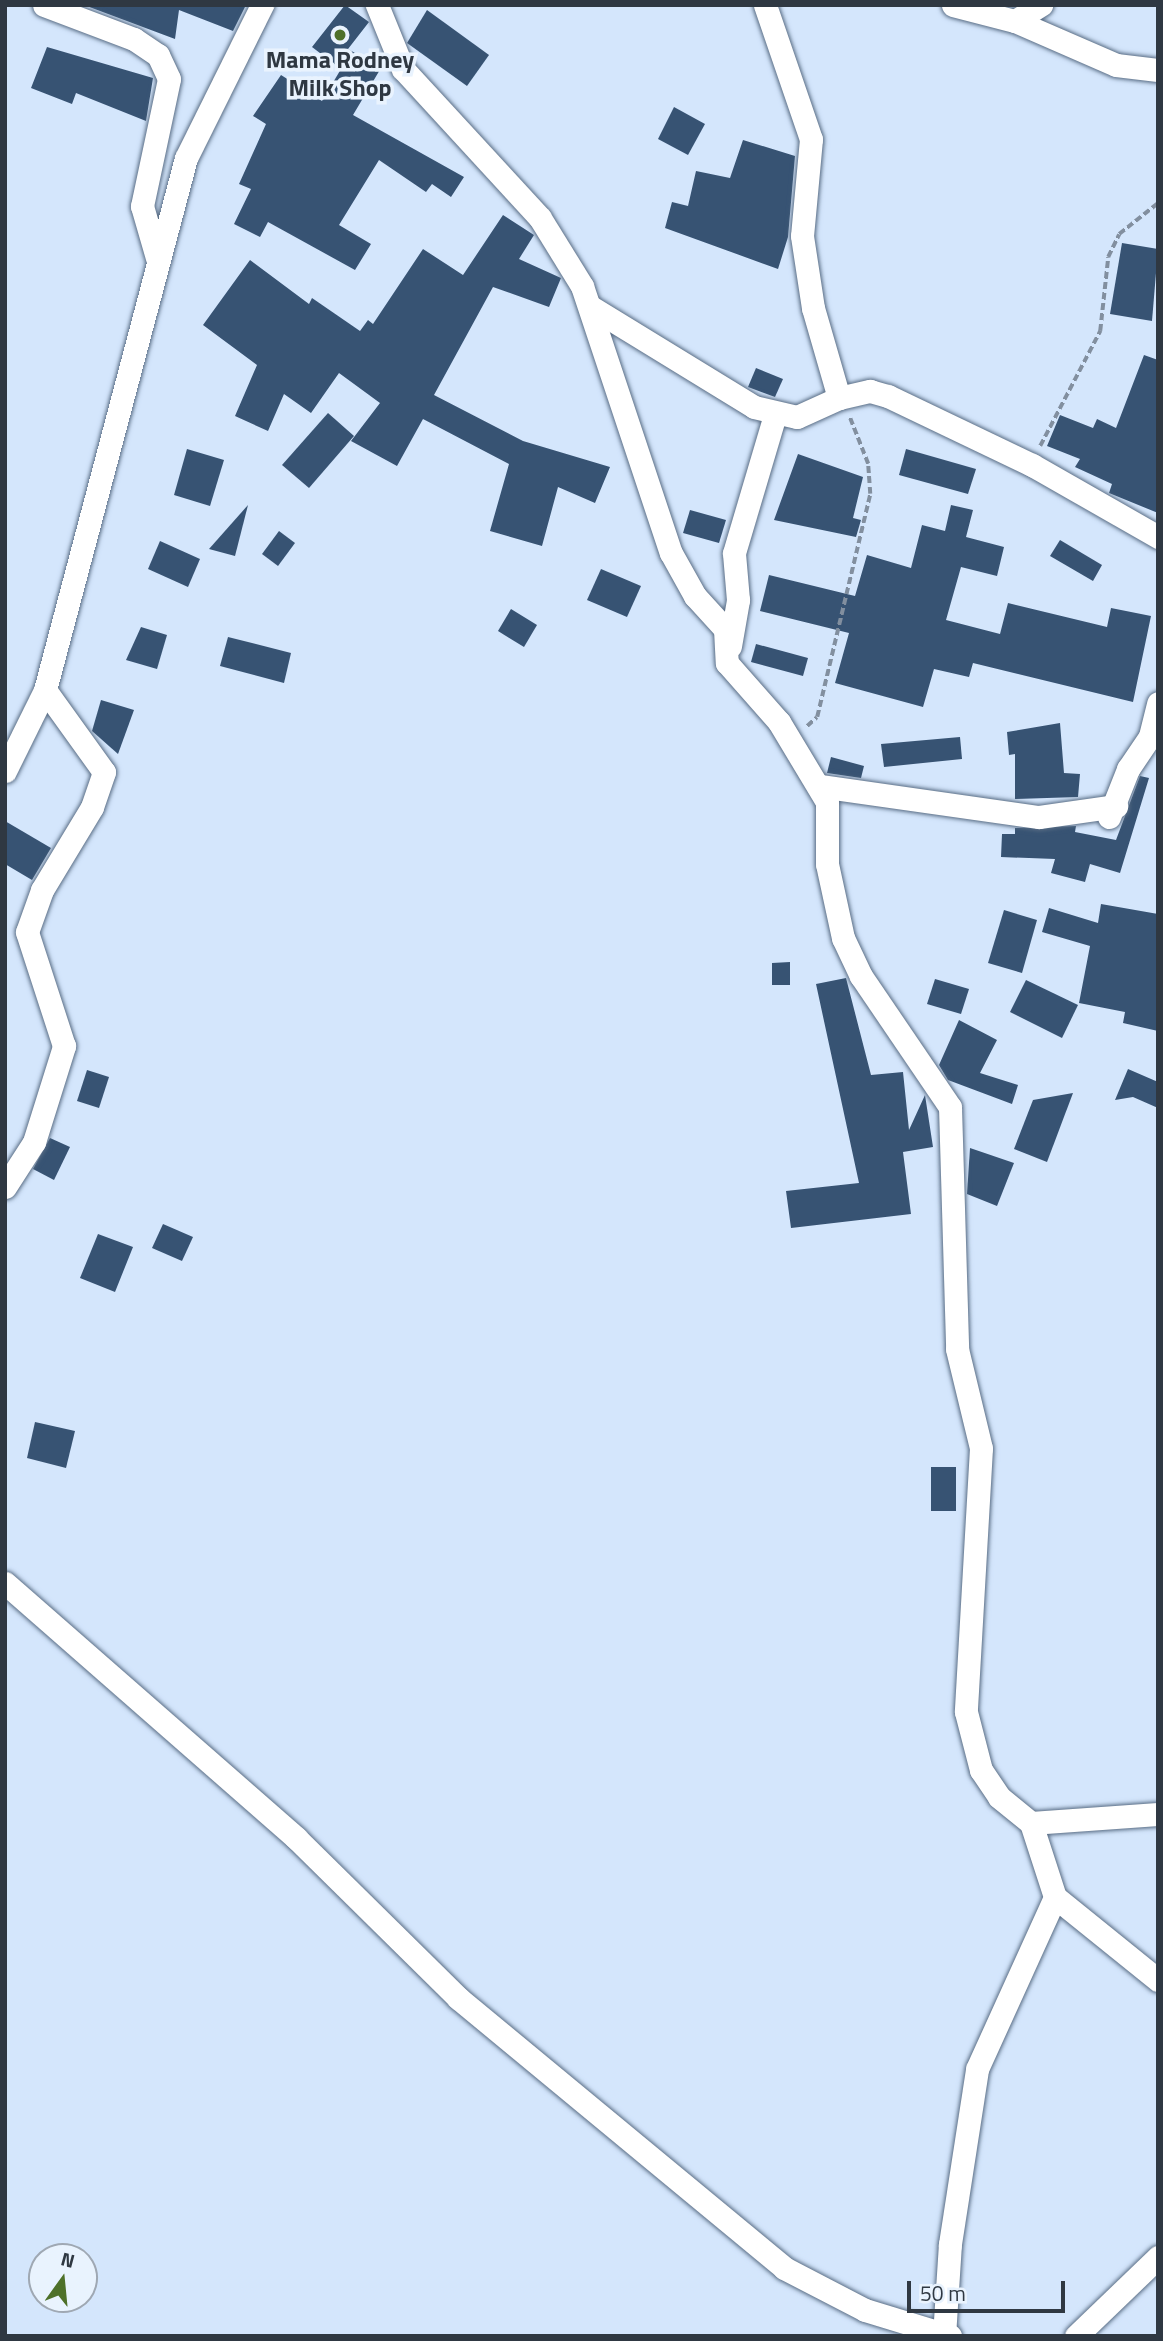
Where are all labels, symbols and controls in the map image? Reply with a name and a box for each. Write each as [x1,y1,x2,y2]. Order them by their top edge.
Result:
marker: Mama Rodney Milk Shop [332,27,348,43]
place label: Mama Rodney Milk Shop [266,46,414,102]
north arrow [28,2243,98,2313]
text: N [58,2243,78,2275]
scale bar [911,2268,1068,2312]
text: 50 m [920,2277,966,2309]

